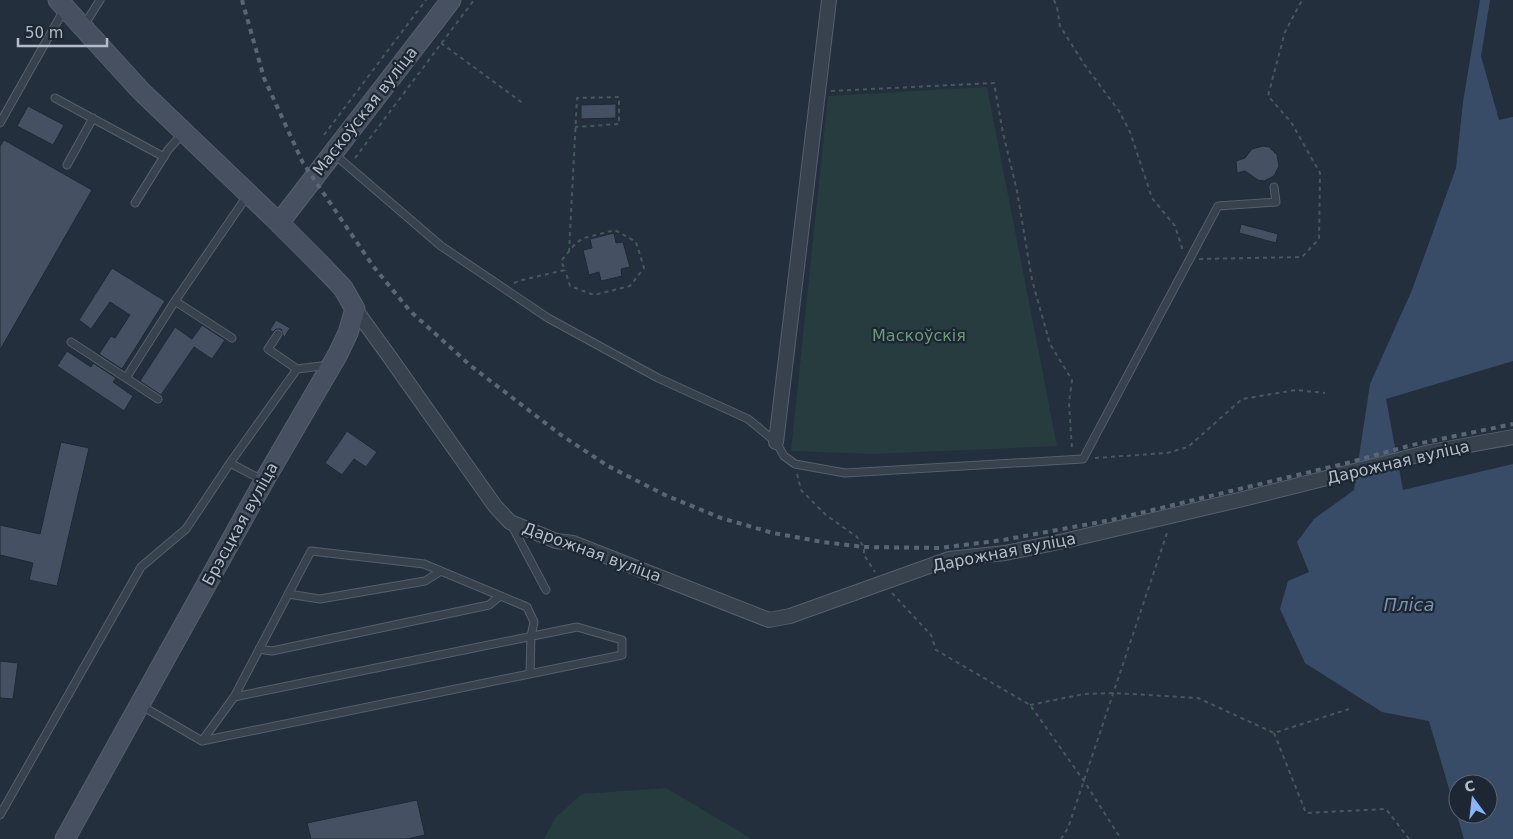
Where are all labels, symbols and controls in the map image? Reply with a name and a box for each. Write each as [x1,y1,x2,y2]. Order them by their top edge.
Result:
scale bar [18,15,106,47]
text: 50 m [25,24,63,42]
street label: Маскоўская вуліца [309,43,421,179]
park label: Маскоўскія [872,326,966,345]
street label: Дарожная вуліца [1325,436,1471,488]
street label: Брэсцкая вуліца [198,459,282,589]
street label: Дарожная вуліца [520,518,664,586]
street label: Дарожная вуліца [931,529,1077,575]
water label: Пліса [1384,594,1434,615]
north arrow [1448,774,1498,824]
text: С [1463,777,1477,796]

